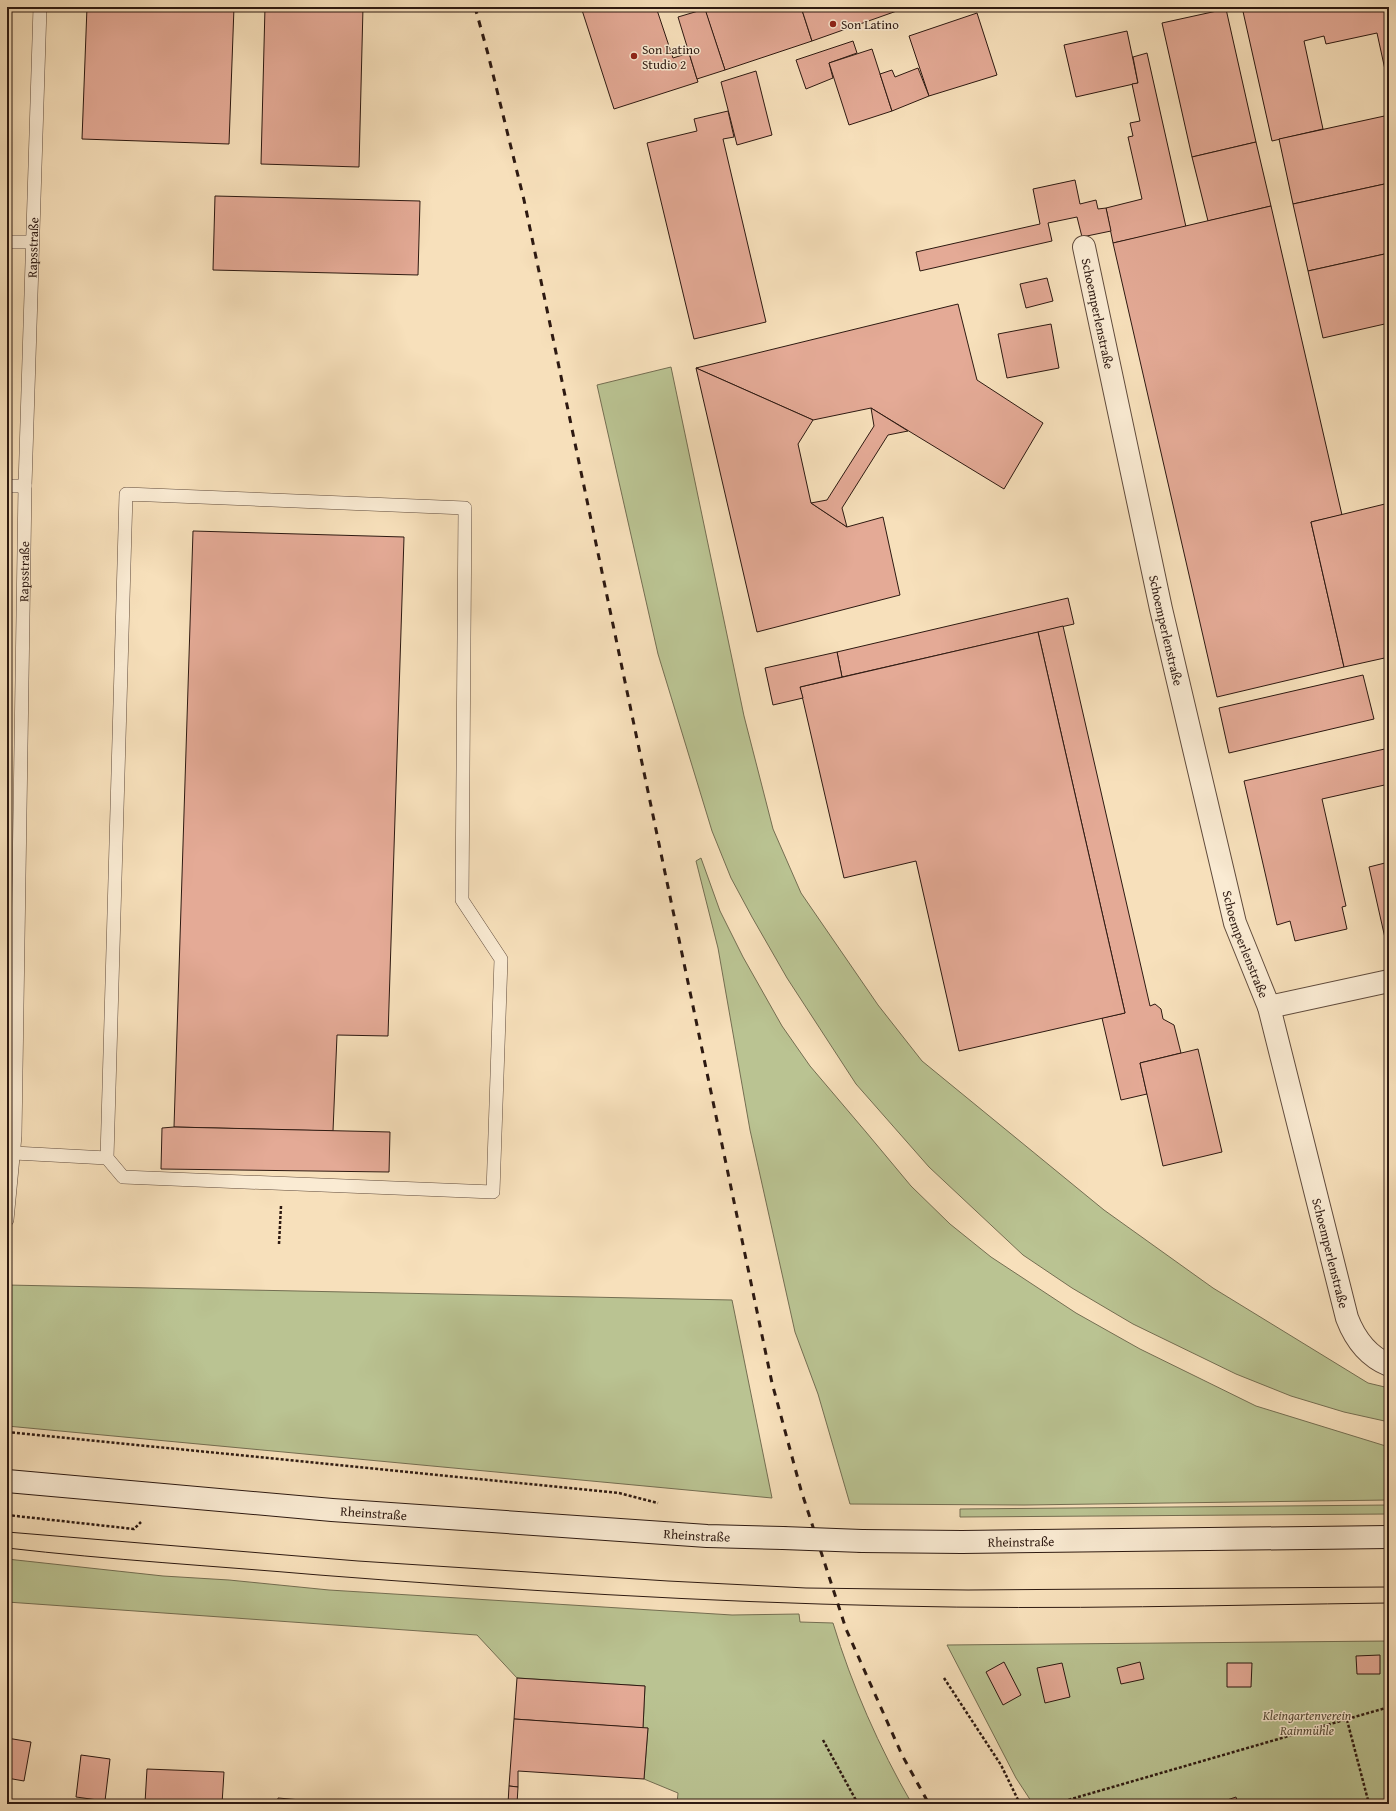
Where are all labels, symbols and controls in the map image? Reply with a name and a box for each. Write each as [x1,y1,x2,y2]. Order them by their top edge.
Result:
place label: Son Latino [841,15,899,34]
marker: Son Latino [828,19,838,29]
place label: Son Latino Studio 2 [642,40,700,74]
marker: Son Latino Studio 2 [629,51,639,61]
street label: Rapsstraße [22,217,43,278]
street label: Schoemperlenstraße [1077,256,1119,371]
street label: Rapsstraße [14,541,34,602]
street label: Schoemperlenstraße [1145,573,1188,688]
street label: Schoemperlenstraße [1218,888,1274,1001]
street label: Schoemperlenstraße [1308,1196,1354,1310]
street label: Rheinstraße [340,1501,408,1525]
street label: Rheinstraße [663,1524,730,1546]
street label: Rheinstraße [987,1531,1054,1551]
park label: Kleingartenverein Rainmühle [1262,1706,1352,1740]

